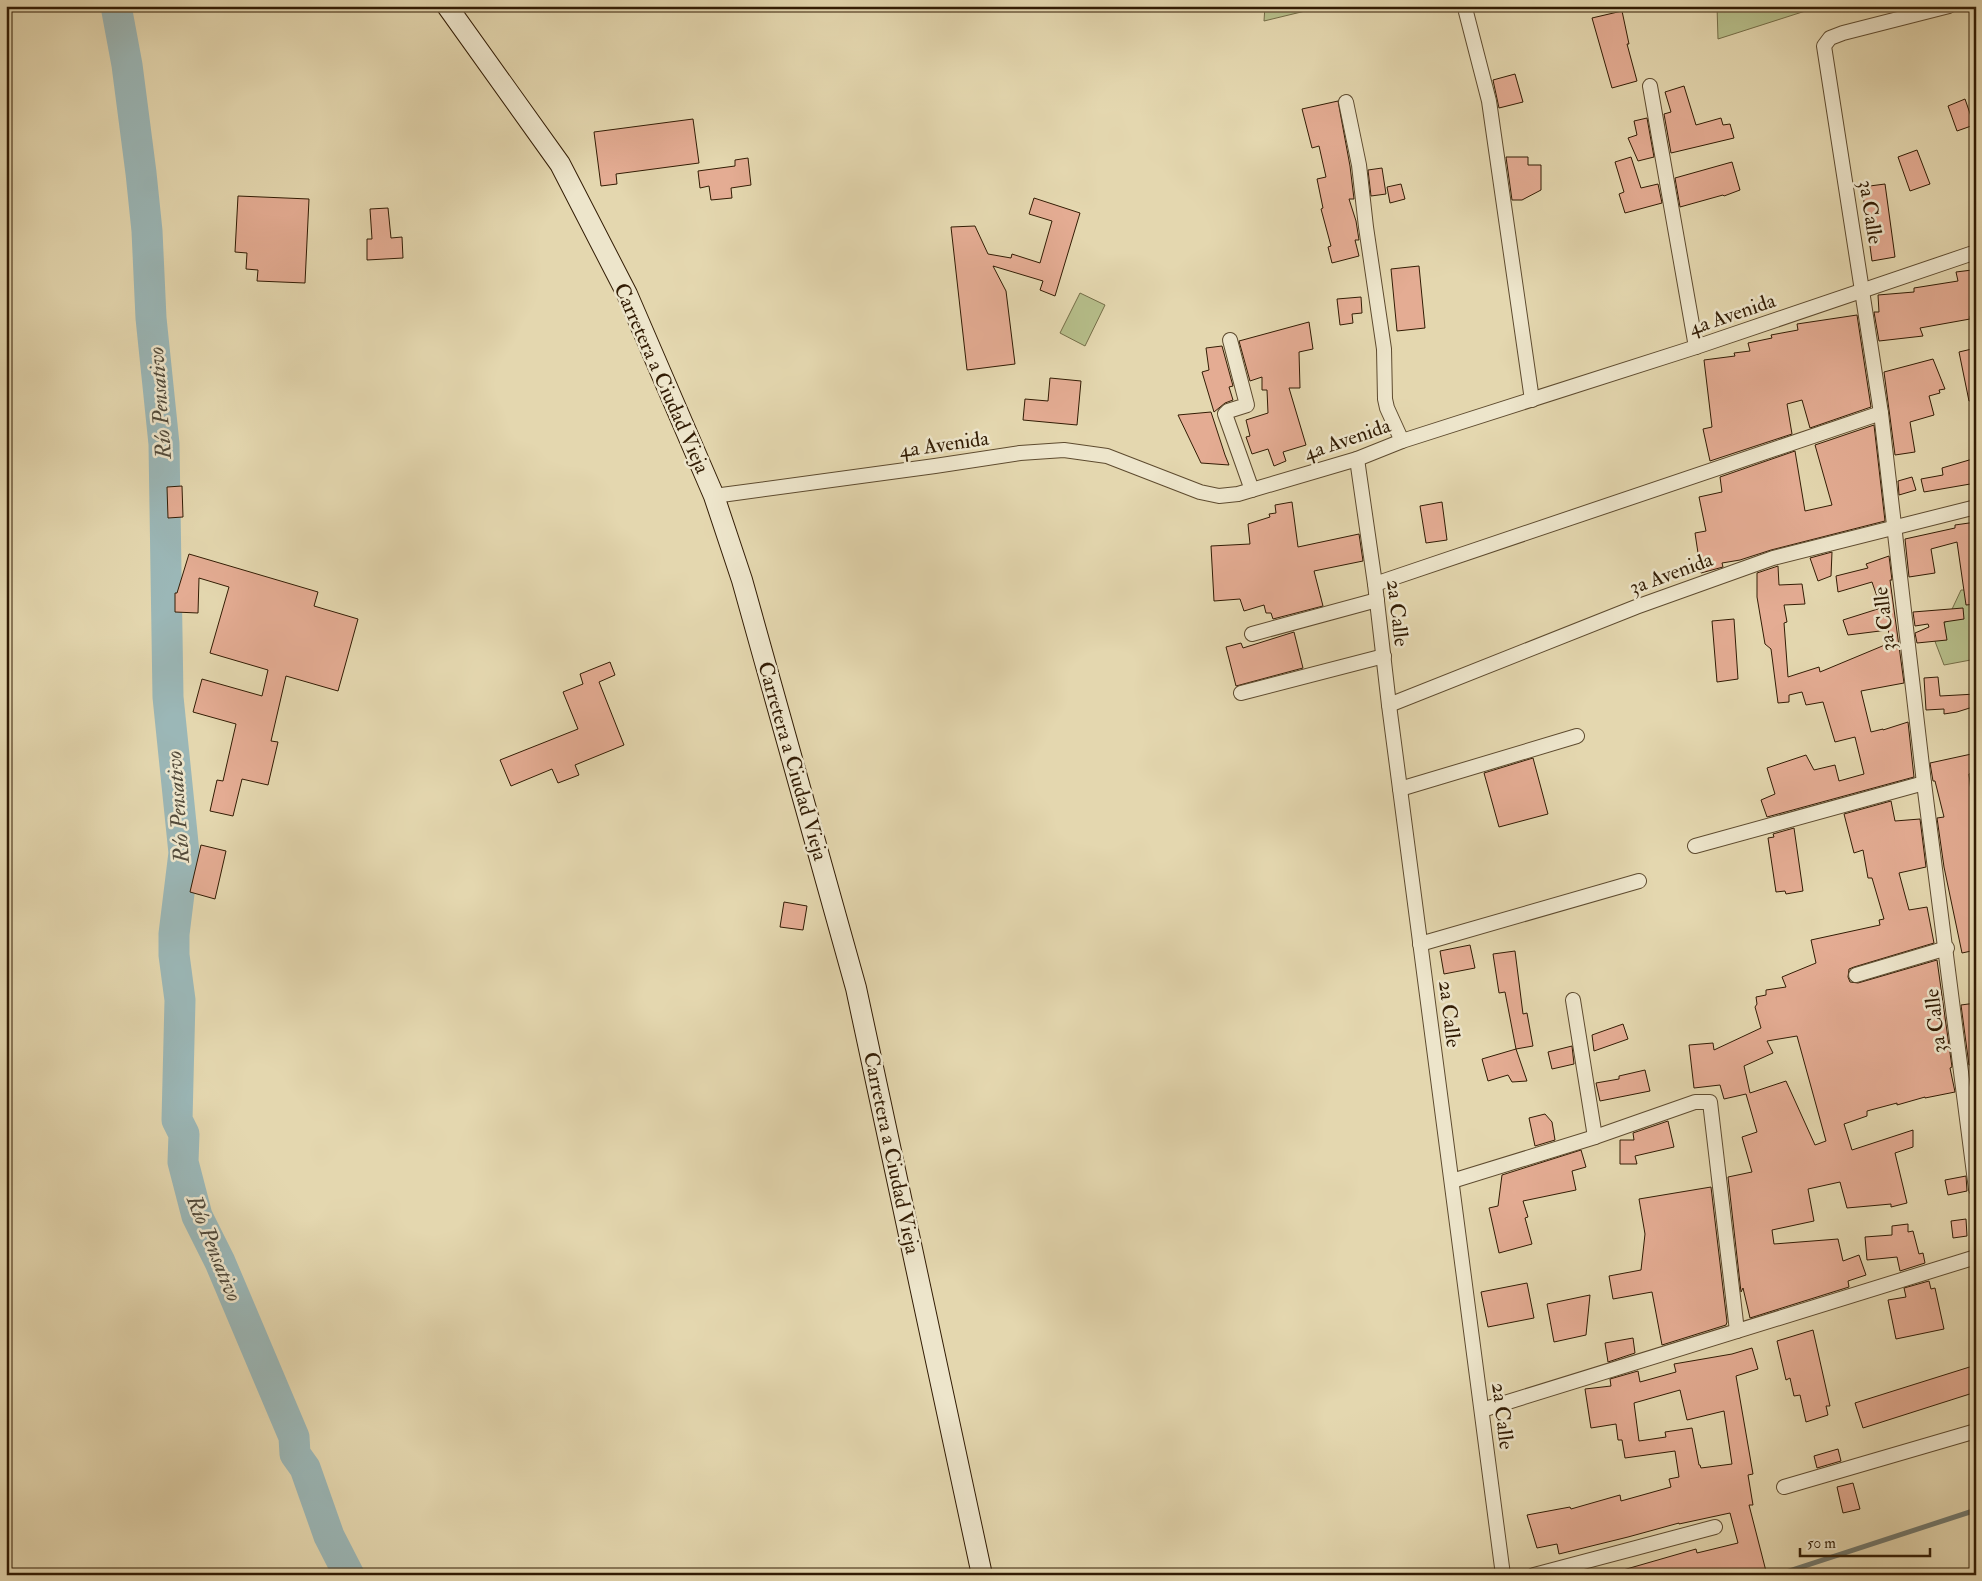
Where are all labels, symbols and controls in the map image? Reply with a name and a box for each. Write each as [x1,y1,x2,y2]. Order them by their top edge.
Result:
street label: 3a Calle [1852,178,1889,246]
street label: Carretera a Ciudad Vieja [607,279,716,478]
street label: 4a Avenida [1685,287,1780,342]
water label: Río Pensativo [142,346,178,461]
street label: 4a Avenida [1300,412,1395,467]
street label: 4a Avenida [898,425,991,464]
street label: 3a Avenida [1626,546,1717,601]
street label: 2a Calle [1380,578,1415,648]
street label: 3a Calle [1867,585,1902,653]
street label: Carretera a Ciudad Vieja [751,659,834,864]
water label: Río Pensativo [160,750,196,865]
street label: 2a Calle [1432,979,1467,1049]
street label: 3a Calle [1918,987,1953,1055]
street label: Carretera a Ciudad Vieja [857,1050,926,1257]
water label: Río Pensativo [180,1190,248,1306]
street label: 2a Calle [1485,1381,1520,1451]
scale bar [1800,1526,1930,1558]
text: 50 m [1807,1534,1836,1553]

